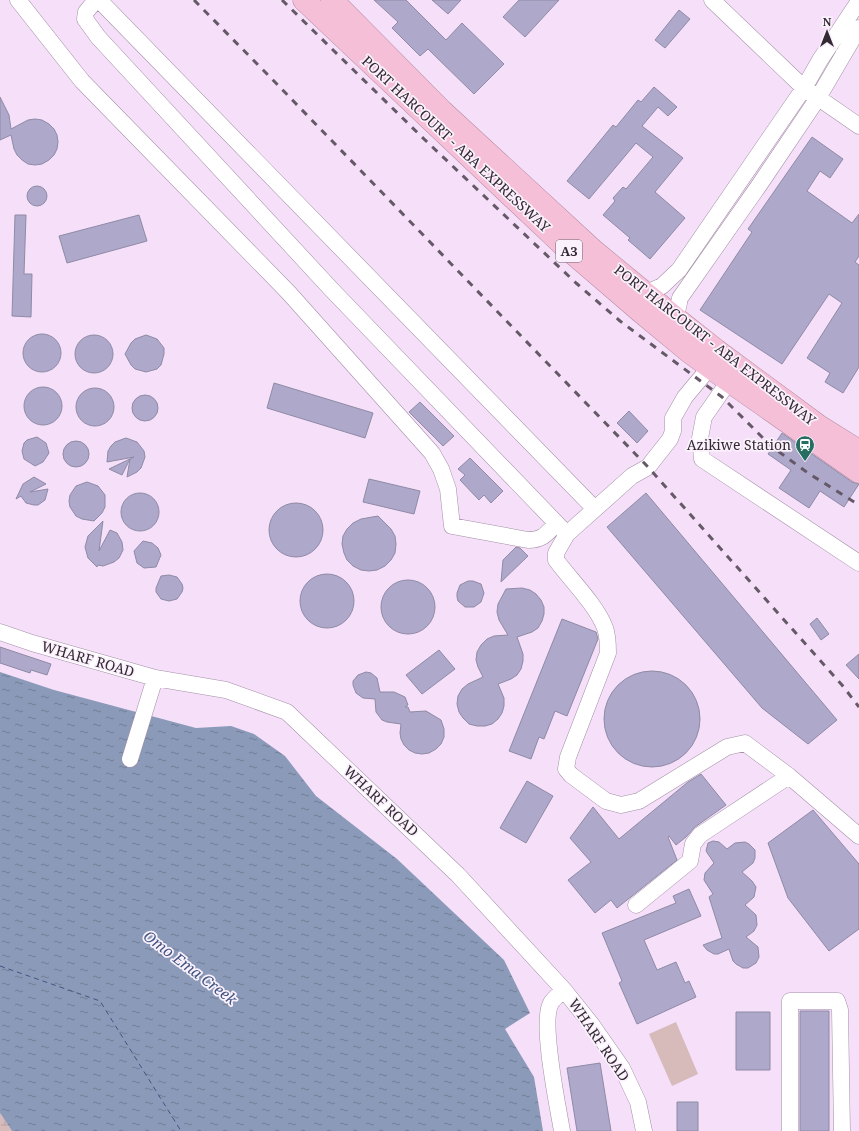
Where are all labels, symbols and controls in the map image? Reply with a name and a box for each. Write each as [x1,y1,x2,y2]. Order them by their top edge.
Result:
north arrow [807,12,847,52]
text: N [823,14,832,29]
street label: PORT HARCOURT - ABA EXPRESSWAY [358,51,555,236]
road number: A3 [556,240,582,262]
street label: PORT HARCOURT - ABA EXPRESSWAY [611,260,820,429]
station icon: Azikiwe Station [794,434,816,462]
place label: Azikiwe Station [687,435,791,454]
street label: WHARF ROAD [39,636,137,681]
street label: WHARF ROAD [340,761,423,840]
water label: Omo Ema Creek [140,926,242,1009]
street label: WHARF ROAD [565,995,634,1085]

